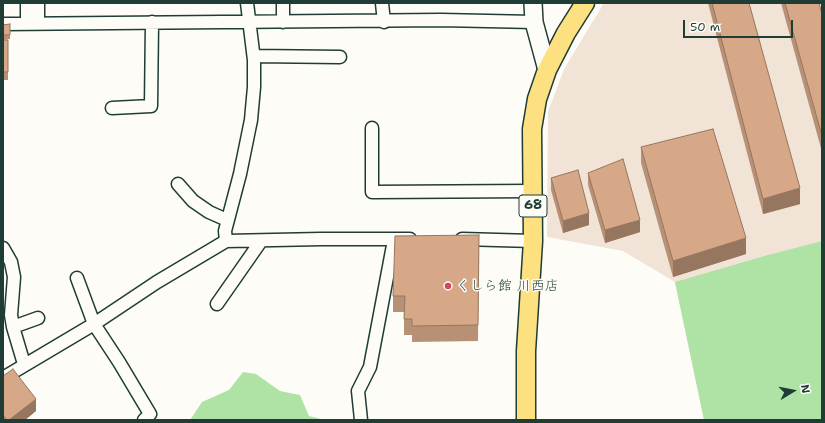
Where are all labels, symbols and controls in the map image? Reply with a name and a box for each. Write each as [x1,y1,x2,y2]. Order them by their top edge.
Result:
scale bar [685,12,795,38]
text: 50 m [690,19,720,35]
road number: 68 [519,195,547,217]
place label: くしら館 川西店 [456,278,559,294]
marker: くしら館 川西店 [443,281,453,291]
north arrow [773,371,813,411]
text: N [797,383,813,394]

